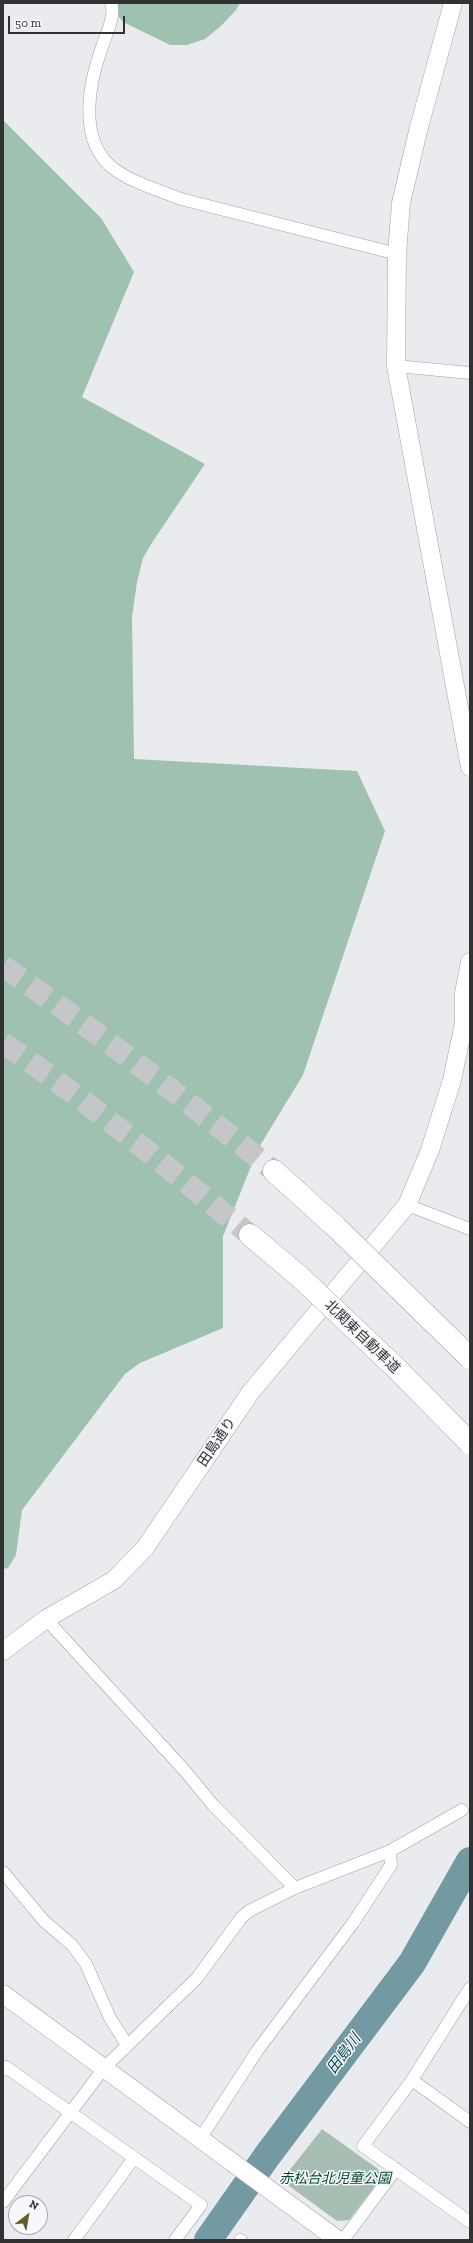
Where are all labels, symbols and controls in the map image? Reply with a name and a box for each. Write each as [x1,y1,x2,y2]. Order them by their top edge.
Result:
scale bar [10,8,127,34]
text: 50 m [15,16,41,30]
street label: 北関東自動車道 [321,1297,403,1377]
street label: 田島通り [194,1414,240,1470]
water label: 田島川 [323,2031,365,2077]
park label: 赤松台北児童公園 [279,2171,391,2187]
north arrow [8,2195,48,2235]
text: N [27,2197,41,2213]

